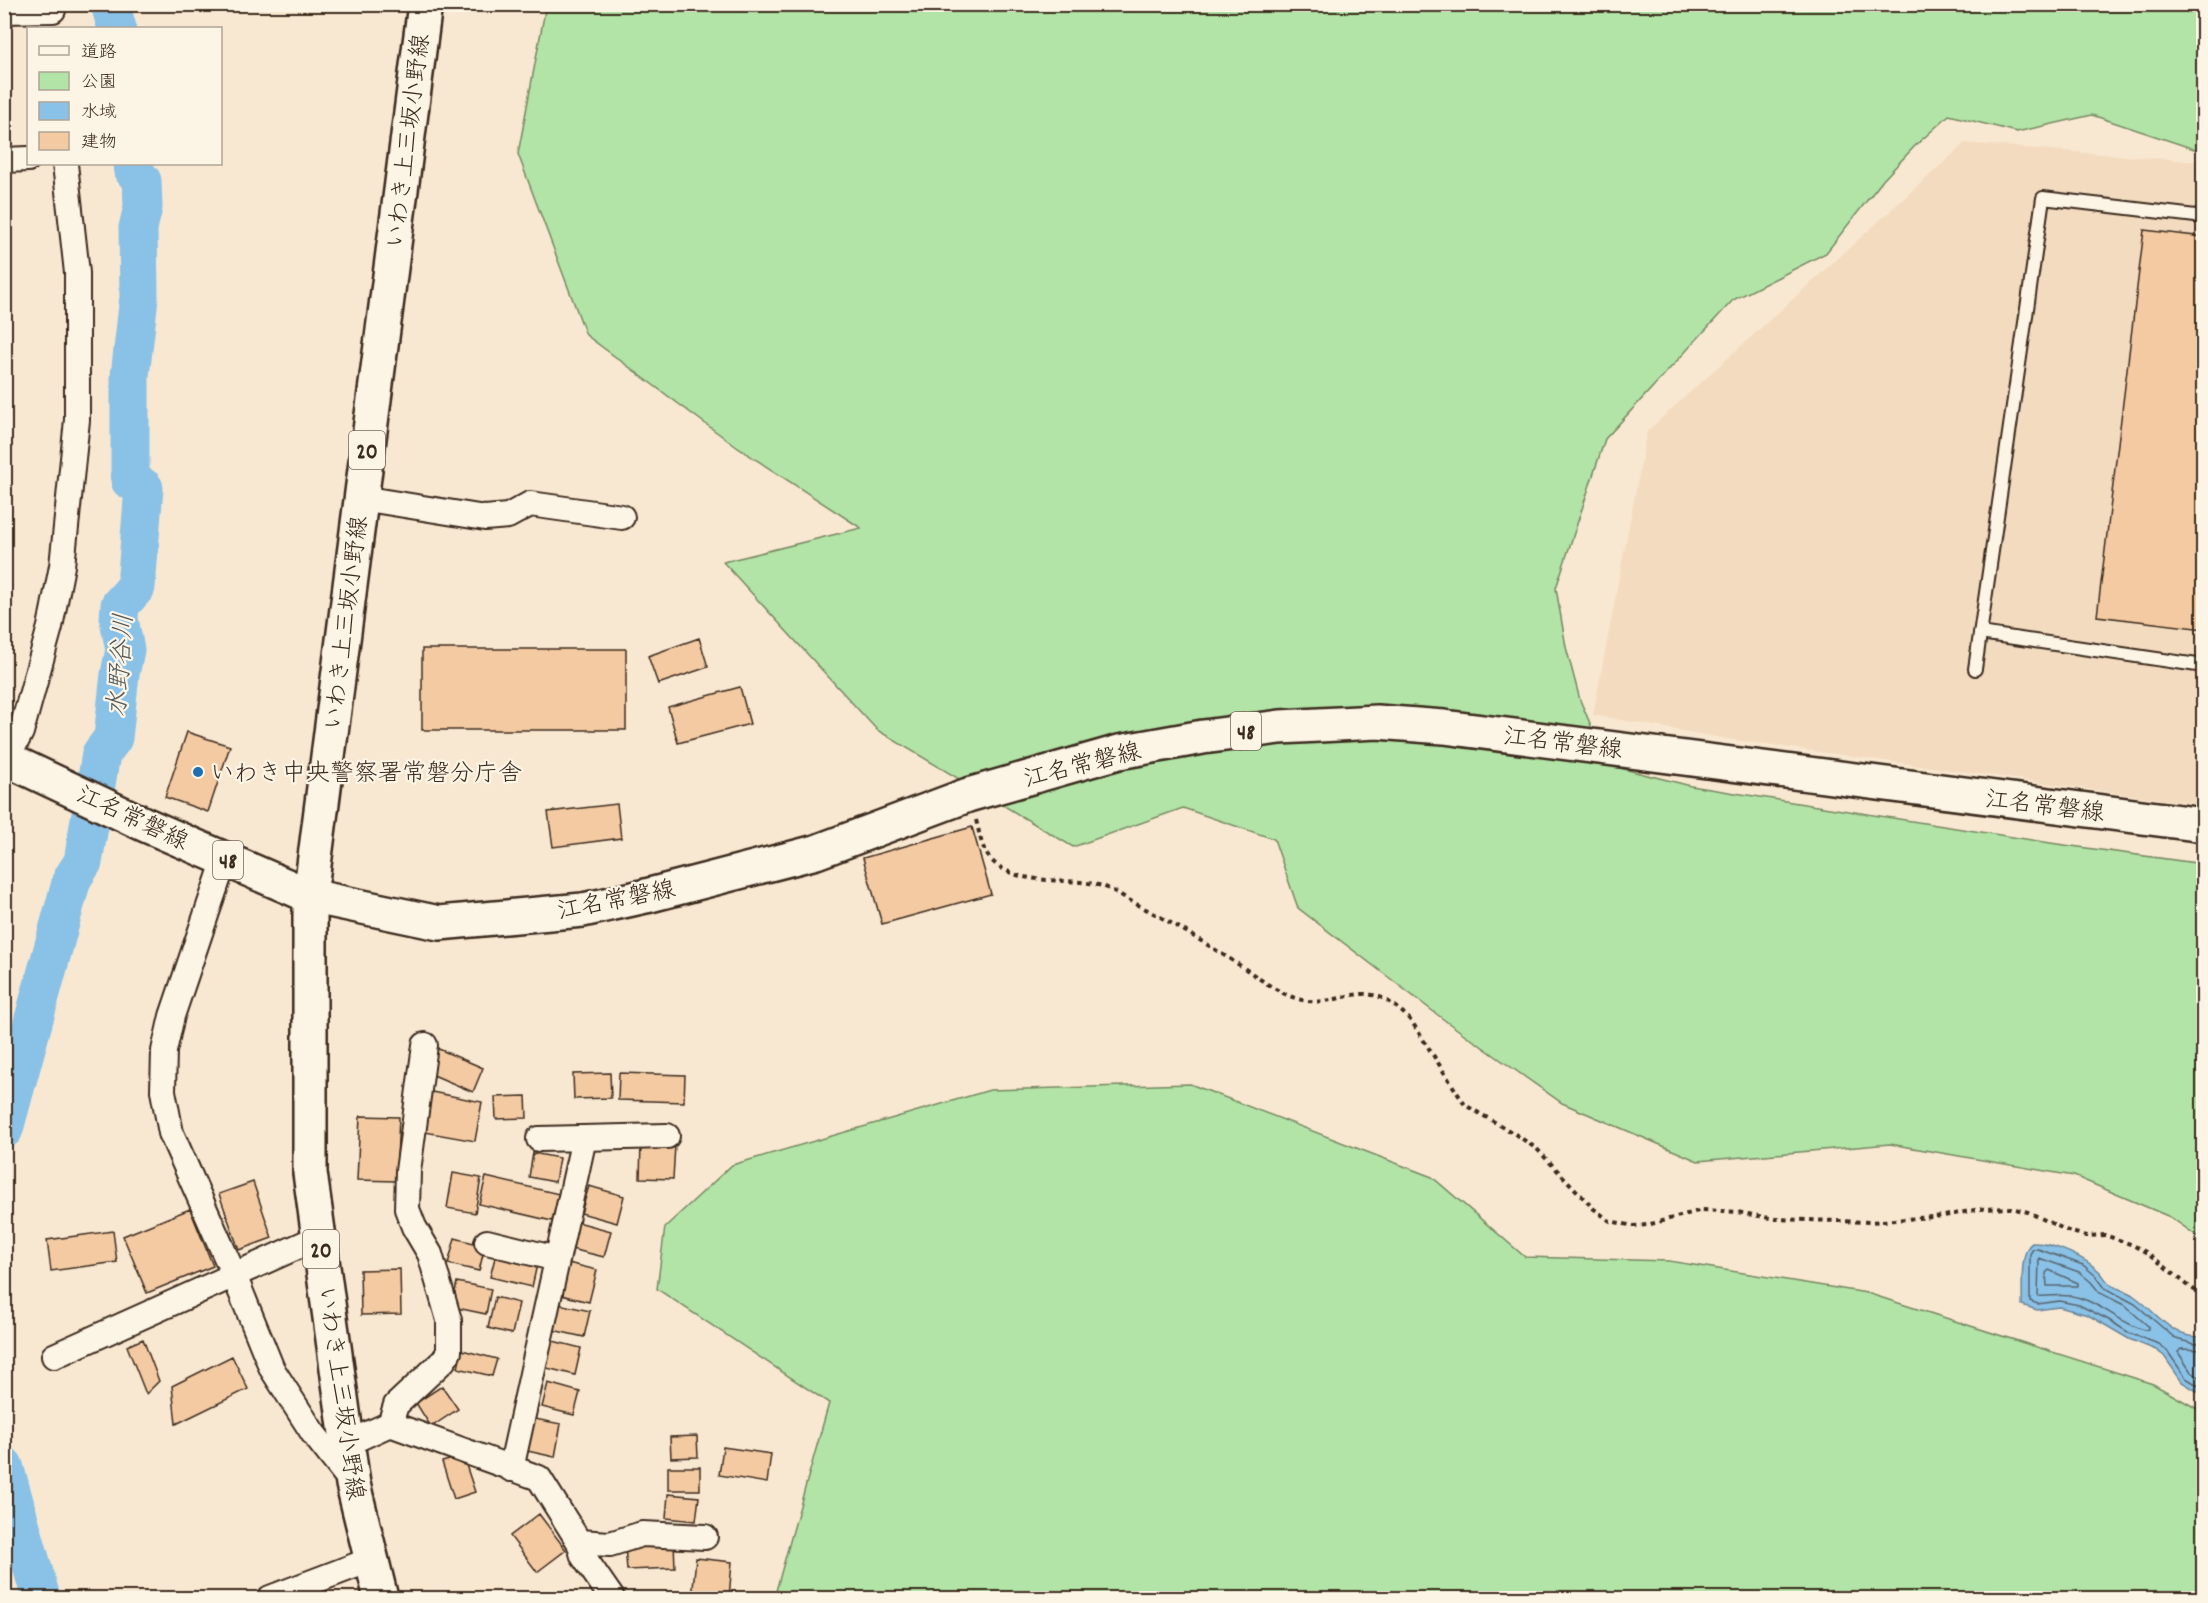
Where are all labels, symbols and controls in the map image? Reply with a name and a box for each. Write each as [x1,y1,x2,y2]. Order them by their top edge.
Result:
legend [27,27,222,165]
street label: いわき上三坂小野線 [380,32,440,251]
text: 道路 [81,41,117,66]
text: 公園 [81,71,117,96]
text: 水域 [81,101,117,126]
text: 建物 [81,131,117,156]
road number: 20 [349,431,385,469]
street label: いわき上三坂小野線 [318,514,378,733]
water label: 水野谷川 [100,612,145,718]
road number: 48 [1231,712,1261,750]
street label: 江名常磐線 [1501,721,1624,769]
street label: 江名常磐線 [1020,736,1145,798]
place label: いわき中央警察署常磐分庁舎 [210,758,522,792]
marker: いわき中央警察署常磐分庁舎 [191,765,205,779]
street label: 江名常磐線 [70,779,193,860]
street label: 江名常磐線 [1983,784,2106,832]
road number: 48 [213,841,243,879]
street label: 江名常磐線 [554,874,679,930]
road number: 20 [303,1230,339,1268]
street label: いわき上三坂小野線 [307,1284,371,1503]

